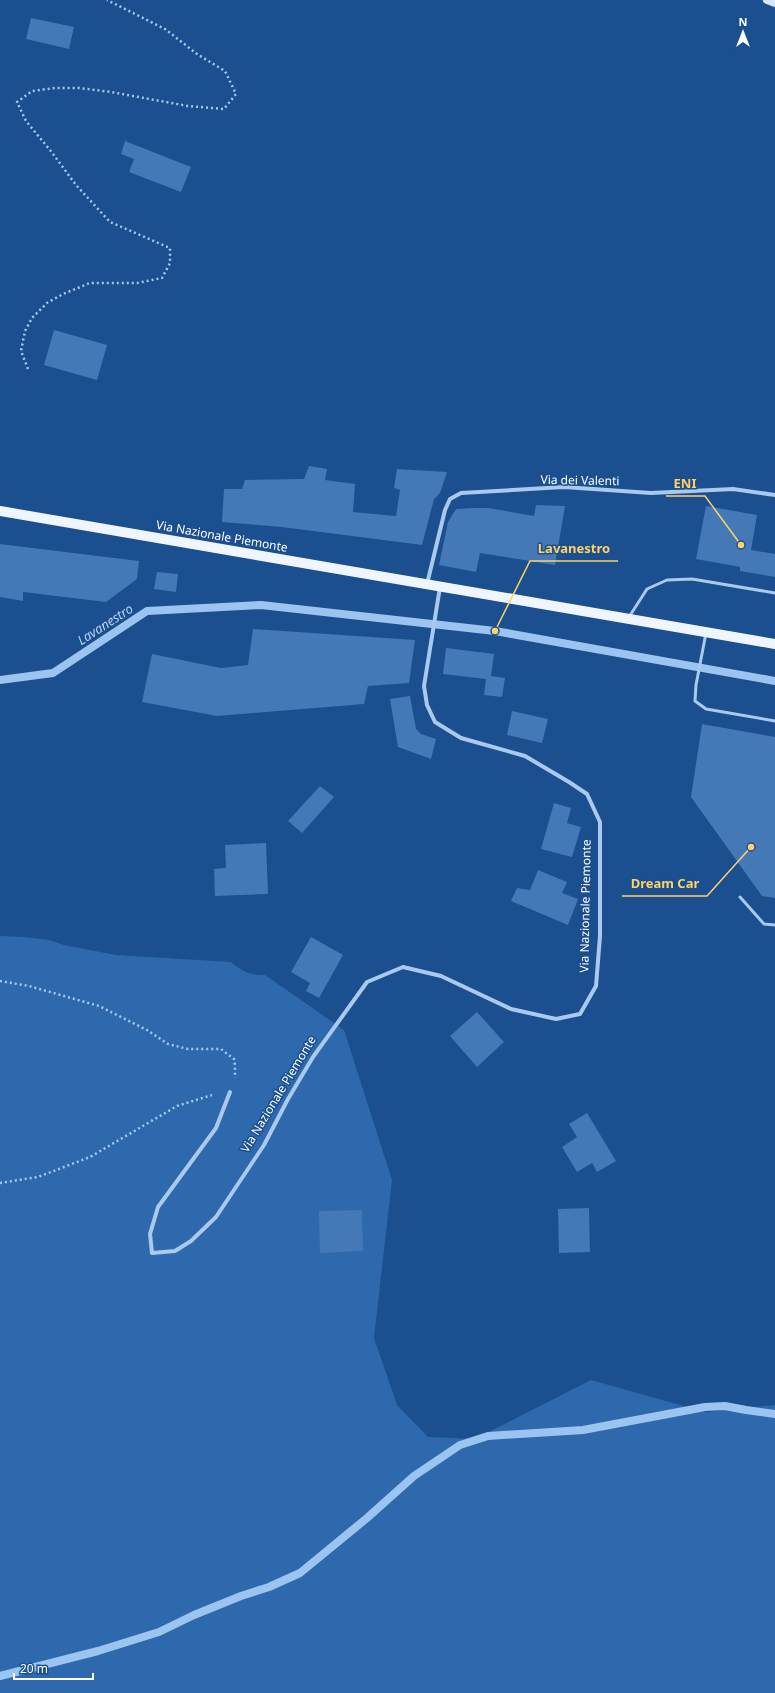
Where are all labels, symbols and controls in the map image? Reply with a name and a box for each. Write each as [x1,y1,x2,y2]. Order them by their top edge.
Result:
north arrow [723,12,763,52]
text: N [739,14,747,29]
street label: Via dei Valenti [540,471,620,489]
callout: ENI [666,471,705,496]
text: ENI [674,474,696,492]
street label: Via Nazionale Piemonte [155,516,289,556]
callout: Lavanestro [530,536,618,561]
text: Lavanestro [538,539,610,557]
water label: Lavanestro [74,599,136,649]
street label: Via Nazionale Piemonte [575,839,595,973]
callout: Dream Car [622,871,707,896]
text: Dream Car [631,874,699,892]
street label: Via Nazionale Piemonte [236,1032,320,1155]
scale bar [14,1655,93,1681]
text: 20 m [20,1660,48,1677]

